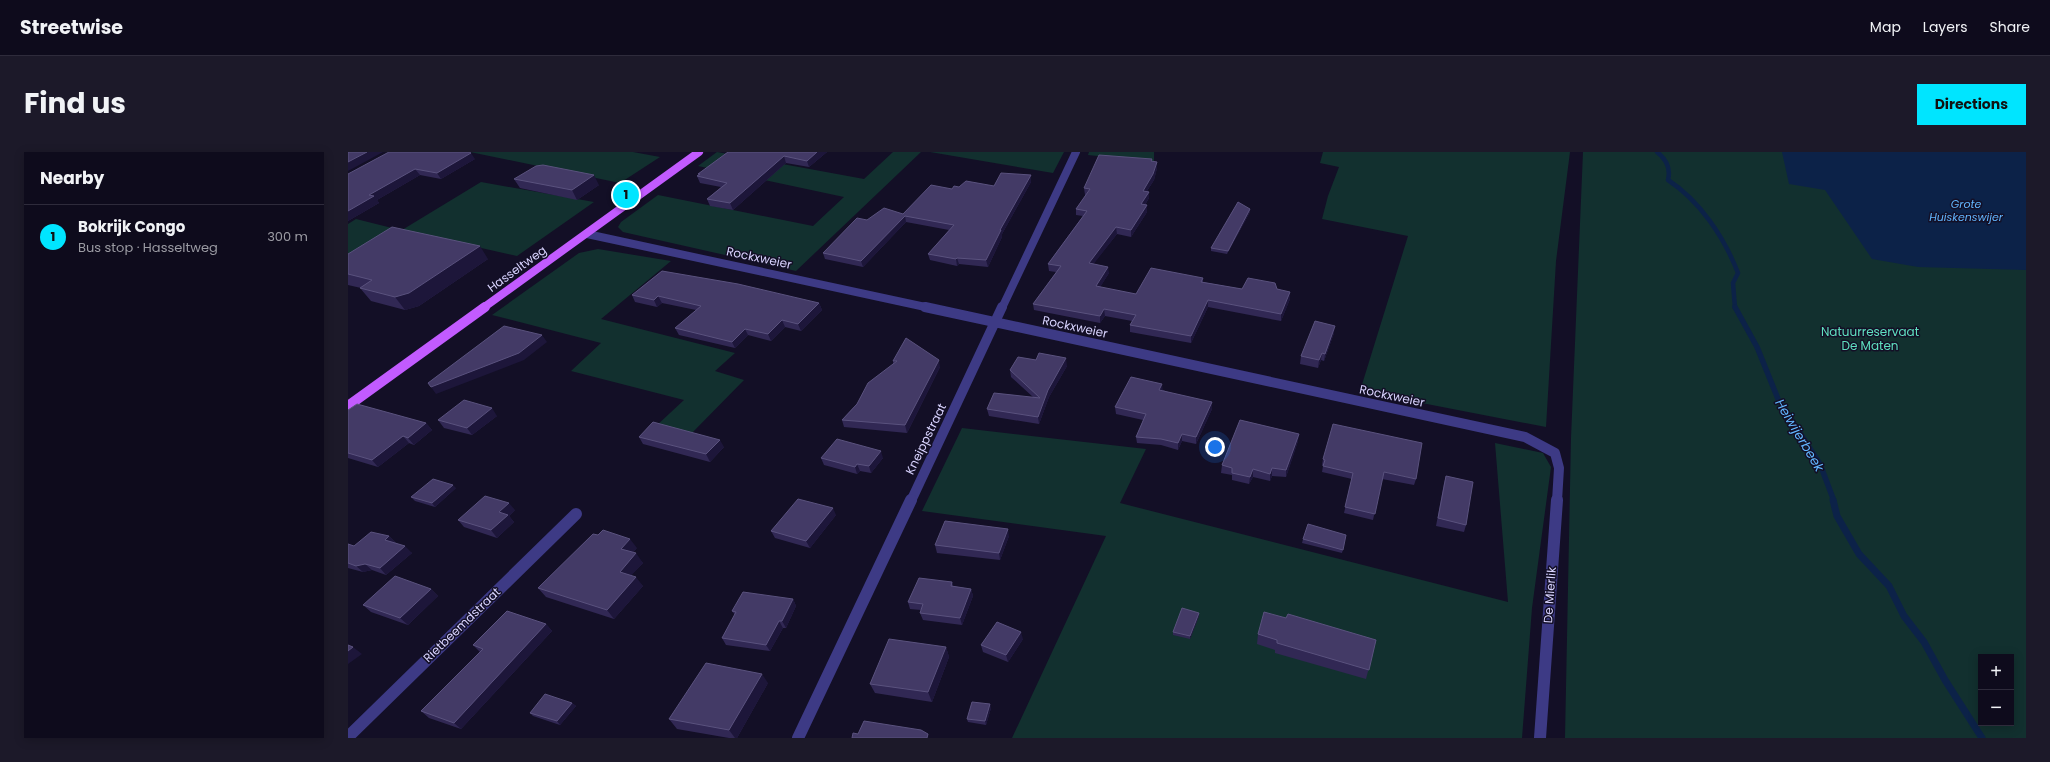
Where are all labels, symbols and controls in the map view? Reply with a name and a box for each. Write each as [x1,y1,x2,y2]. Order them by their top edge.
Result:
text: Streetwise [20,14,123,41]
text: Map [1870,17,1901,37]
text: Layers [1923,17,1967,37]
text: Share [1989,17,2030,37]
text: Find us [24,84,126,123]
button: Directions [1917,84,2026,125]
text: Nearby [40,166,104,190]
pin: 1 [613,180,639,210]
water label: Grote Huiskenswijer [1929,196,2004,225]
text: Bokrijk Congo [78,216,185,237]
text: 1 [51,227,55,246]
text: 300 m [267,227,308,246]
text: Bus stop · Hasseltweg [78,238,218,257]
street label: Hasseltweg [484,241,550,296]
street label: Rockxweier [725,242,794,273]
street label: Rockxweier [1041,311,1110,342]
park label: Natuurreservaat De Maten [1821,323,1919,354]
street label: Rockxweier [1358,380,1427,411]
water label: Heiwijerbeek [1770,395,1829,476]
street label: Kneippstraat [901,400,950,477]
your location [1205,437,1225,457]
street label: De Mierlik [1539,565,1560,624]
street label: Rietbeemdstraat [419,583,504,666]
map controls [1978,654,2014,726]
button: + [1978,654,2014,690]
button: − [1978,690,2014,726]

